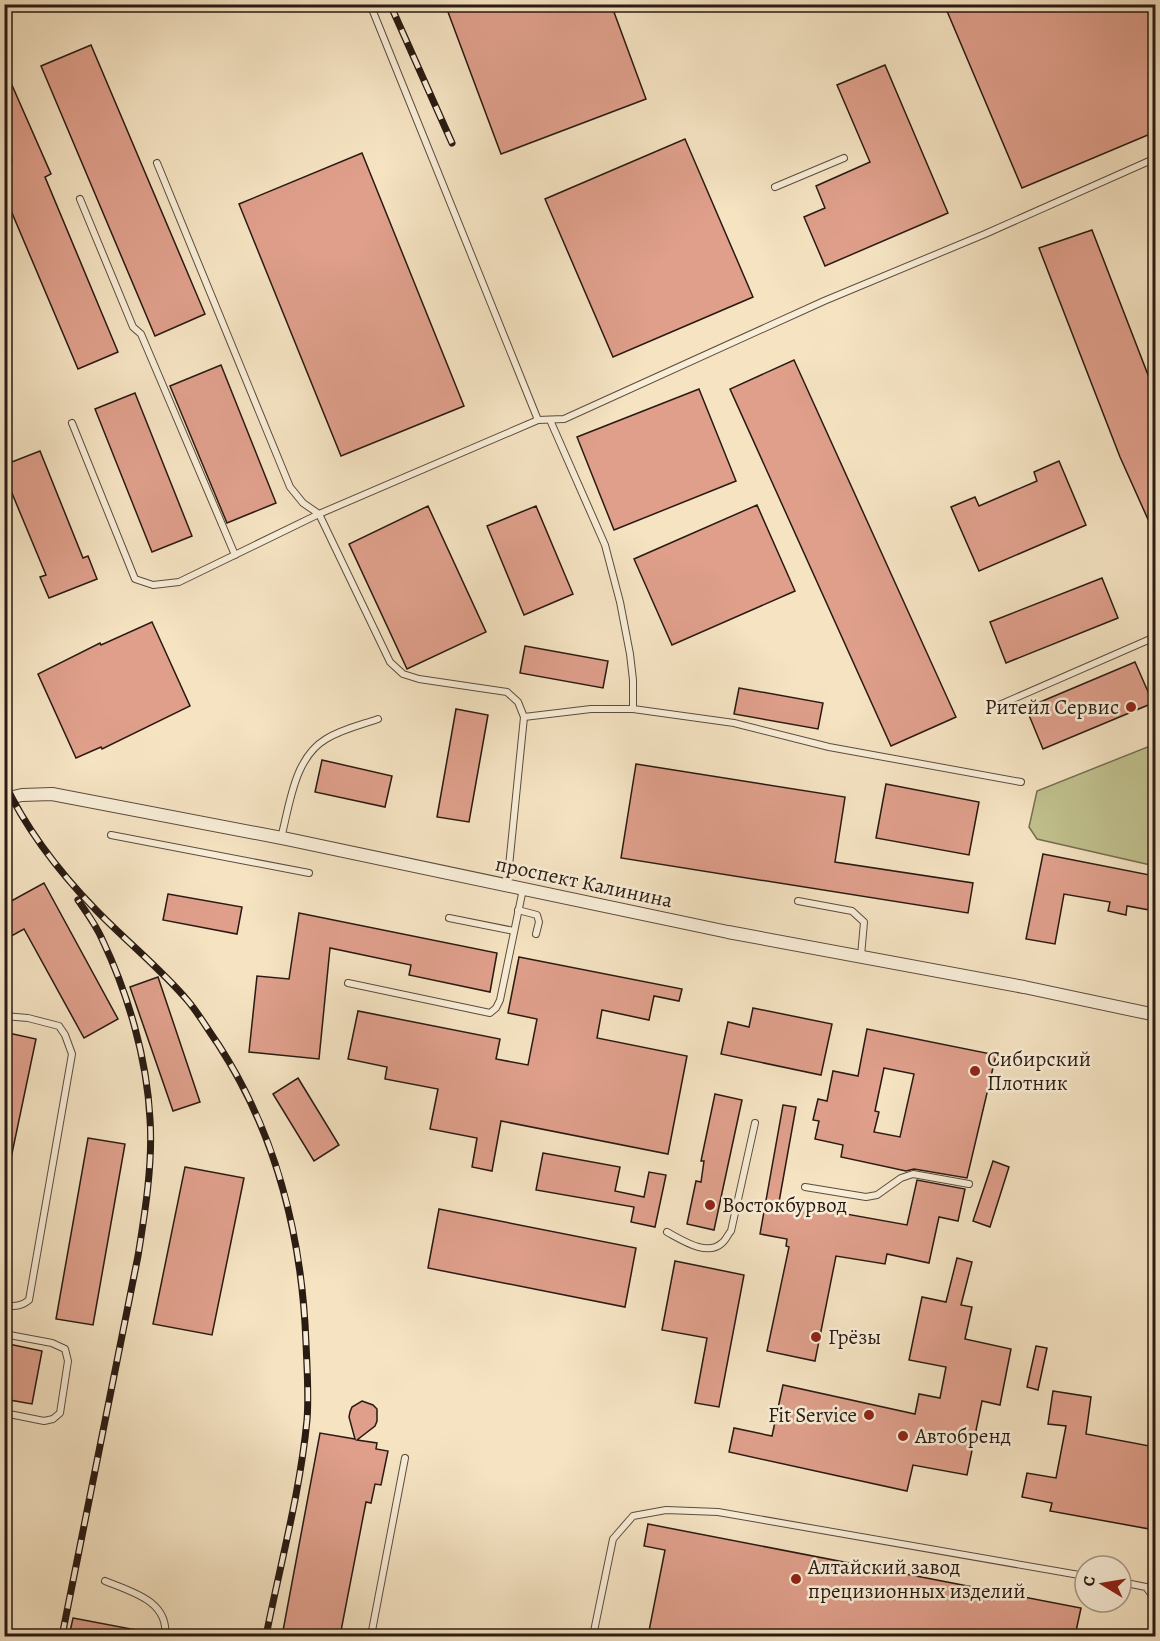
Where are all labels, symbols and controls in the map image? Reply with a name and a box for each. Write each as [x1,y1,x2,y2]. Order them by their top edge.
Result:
place label: Ритейл Сервис [985,693,1119,721]
marker: Ритейл Сервис [1124,700,1138,714]
street label: проспект Калинина [493,850,676,915]
place label: Сибирский Плотник [987,1045,1091,1097]
marker: Сибирский Плотник [968,1064,982,1078]
place label: Востокбурвод [722,1191,847,1219]
marker: Востокбурвод [703,1198,717,1212]
place label: Грёзы [828,1323,881,1351]
marker: Грёзы [809,1330,823,1344]
place label: Fit Service [768,1401,857,1429]
marker: Fit Service [862,1408,876,1422]
place label: Автобренд [914,1422,1011,1450]
marker: Автобренд [896,1429,910,1443]
place label: Алтайский завод прецизионных изделий [807,1553,1026,1605]
north arrow [1073,1554,1133,1614]
marker: Алтайский завод прецизионных изделий [789,1572,803,1586]
text: С [1078,1574,1101,1588]

